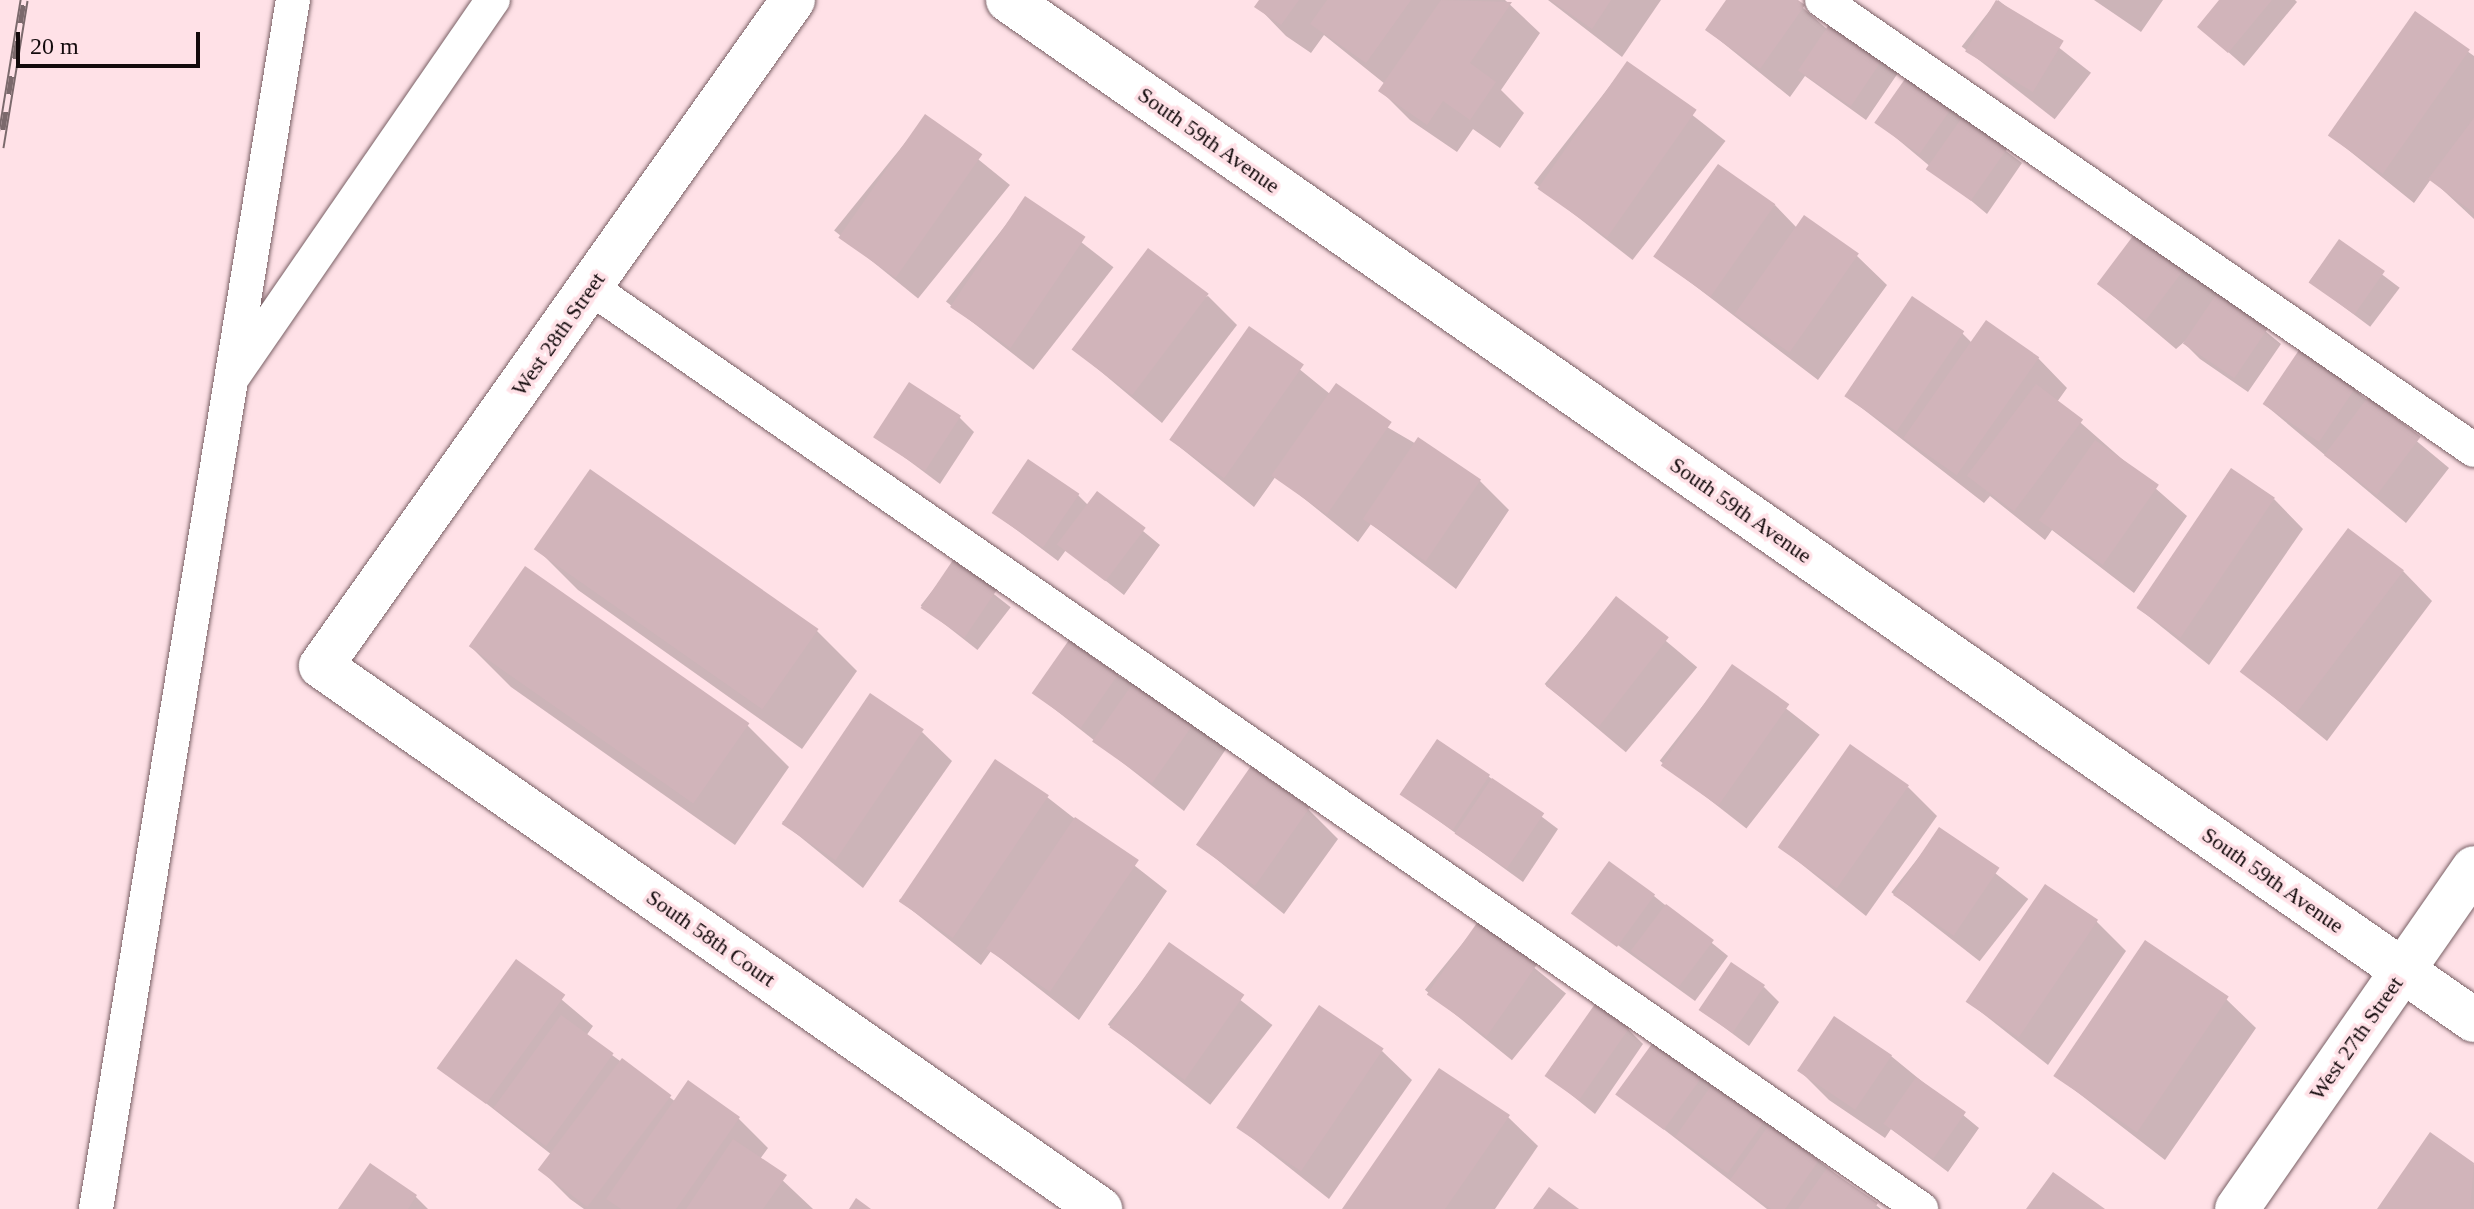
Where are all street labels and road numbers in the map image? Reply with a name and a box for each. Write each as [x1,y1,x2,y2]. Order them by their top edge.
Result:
street label: South 59th Avenue [1133,81,1285,199]
street label: West 28th Street [506,267,610,401]
street label: South 59th Avenue [1665,451,1817,569]
street label: South 59th Avenue [2197,821,2349,939]
street label: South 58th Court [641,884,781,992]
street label: West 27th Street [2304,971,2408,1105]

